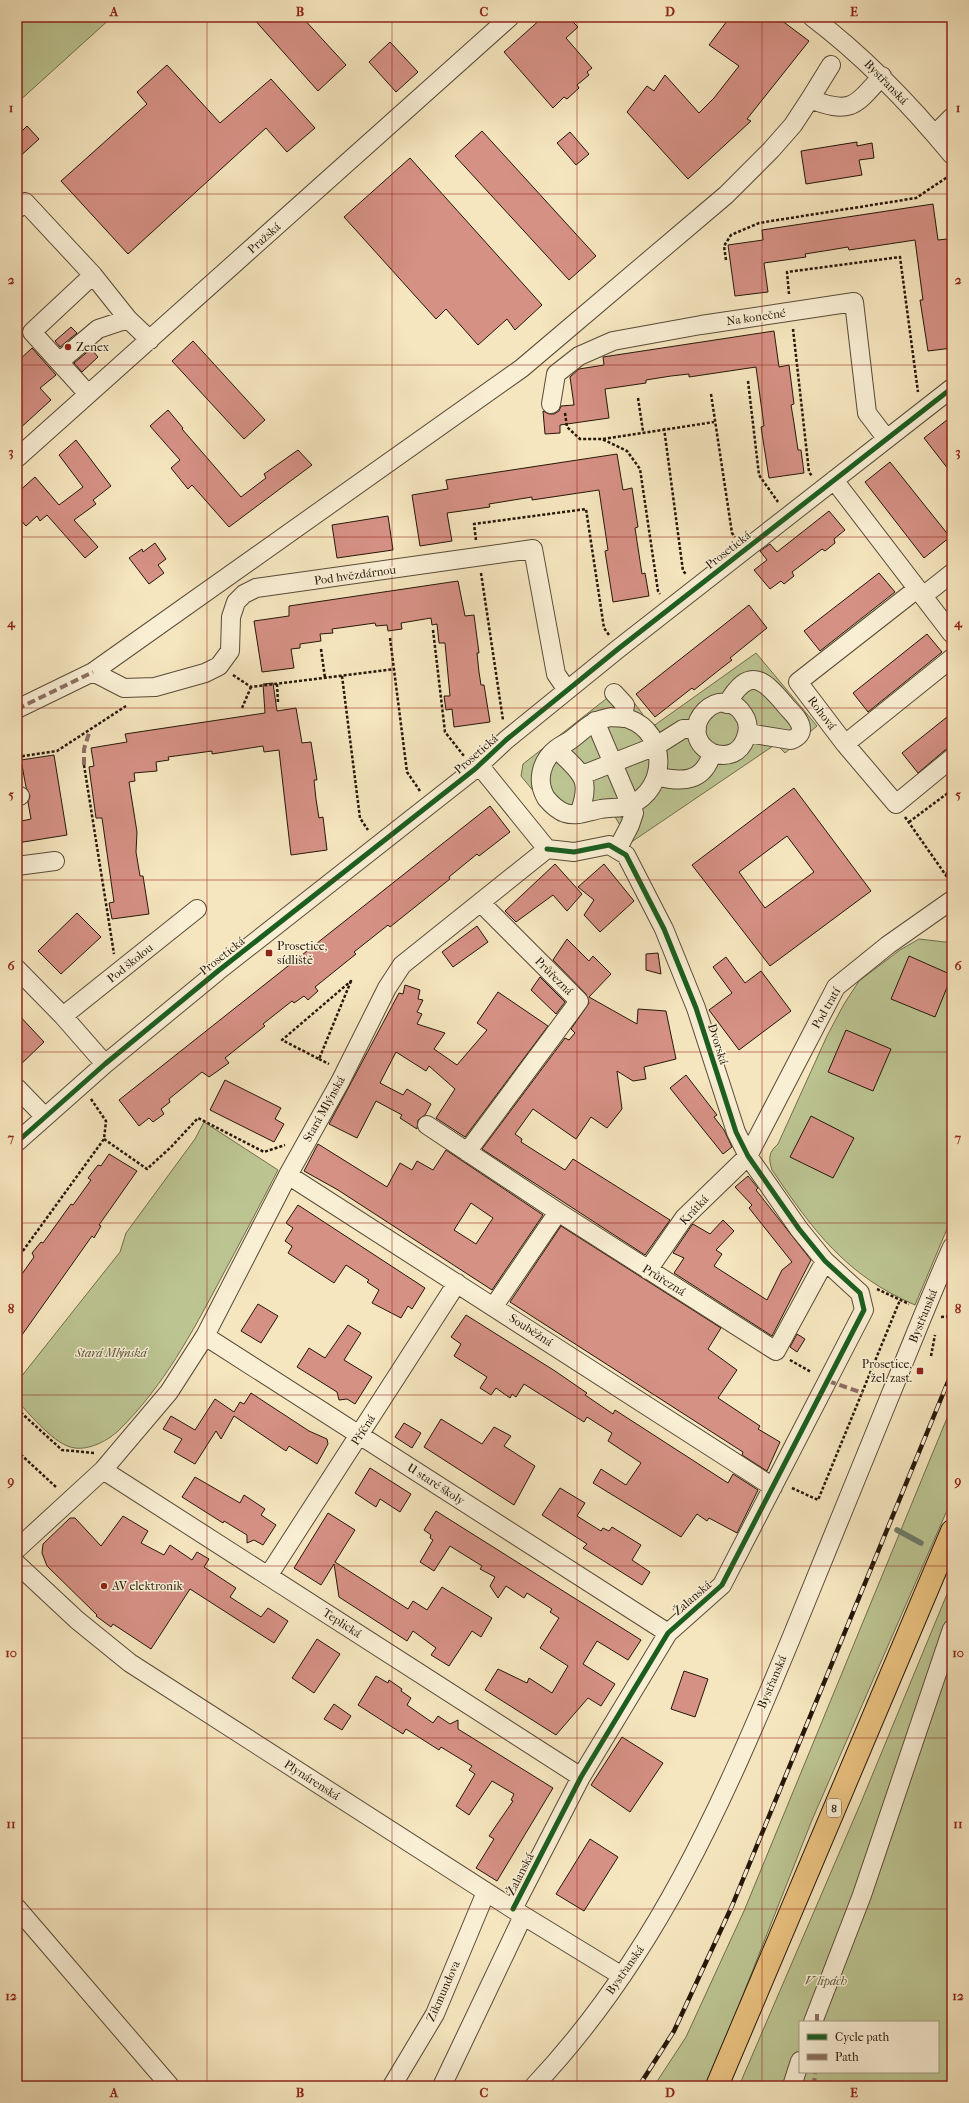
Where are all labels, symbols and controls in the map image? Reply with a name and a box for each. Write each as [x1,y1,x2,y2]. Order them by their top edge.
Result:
text: A [109,4,119,19]
text: B [296,4,305,19]
text: C [480,4,489,19]
text: D [665,4,675,19]
text: E [850,4,858,19]
street label: Bystřanská [861,57,911,108]
text: 1 [9,100,14,115]
text: 1 [956,100,961,115]
street label: Pražská [245,219,284,256]
text: 2 [8,272,15,287]
text: 2 [955,272,962,287]
street label: Na konečné [725,306,787,328]
place label: Zenex [76,340,110,354]
marker: Zenex [63,342,73,352]
text: 3 [8,444,14,460]
text: 3 [955,444,961,460]
street label: Prosetická [703,528,754,572]
street label: Pod hvězdárnou [313,562,397,588]
text: 4 [6,615,16,631]
text: 4 [953,615,963,631]
street label: Rohová [805,693,839,733]
street label: Prosetická [451,731,501,777]
text: 5 [8,787,14,802]
text: 5 [955,787,961,802]
street label: Prosetická [197,934,248,978]
place label: Prosetice, sídliště [277,939,328,967]
street label: Pod školou [104,940,156,986]
marker: Prosetice, sídliště [264,948,274,958]
street label: Průřezná [532,954,576,998]
text: 6 [7,958,15,973]
text: 6 [954,958,962,973]
street label: Pod tratí [809,985,844,1031]
street label: Dvorská [705,1022,731,1067]
street label: Stará Mlýnská [300,1073,348,1144]
text: 7 [7,1130,15,1145]
text: 7 [954,1130,962,1145]
street label: Krátká [677,1192,711,1228]
street label: Průřezná [640,1261,688,1299]
street label: Bystřanská [906,1287,940,1345]
text: 8 [8,1301,15,1316]
text: 8 [955,1301,962,1316]
street label: Souběžná [507,1311,556,1349]
park label: Stará Mlýnská [74,1346,148,1360]
place label: Prosetice, žel. zast. [862,1357,913,1385]
marker: Prosetice, žel. zast. [915,1366,925,1376]
street label: Příčná [348,1412,378,1448]
street label: U staré školy [405,1460,468,1508]
text: 9 [7,1473,15,1489]
text: 9 [954,1473,962,1489]
street label: Žalanská [670,1577,714,1618]
place label: AV elektronik [111,1579,183,1593]
marker: AV elektronik [99,1581,109,1591]
street label: Teplická [320,1605,364,1641]
text: 10 [5,1645,17,1660]
text: 10 [952,1645,964,1660]
street label: Bystřanská [754,1653,790,1711]
street label: Plynárenská [282,1757,343,1803]
road number: 8 [827,1799,841,1817]
text: 11 [6,1816,16,1831]
text: 11 [953,1816,963,1831]
street label: Žalanská [503,1850,537,1898]
street label: Bystřanská [603,1942,647,1997]
street label: Zikmundova [423,1958,463,2024]
park label: V lipách [805,1974,847,1988]
text: 12 [5,1988,17,2003]
text: 12 [952,1988,964,2003]
legend [799,2021,939,2073]
text: Cycle path [835,2030,890,2044]
text: Path [835,2050,859,2064]
text: A [109,2085,119,2100]
text: B [296,2085,305,2100]
text: C [480,2085,489,2100]
text: D [665,2085,675,2100]
text: E [850,2085,858,2100]

